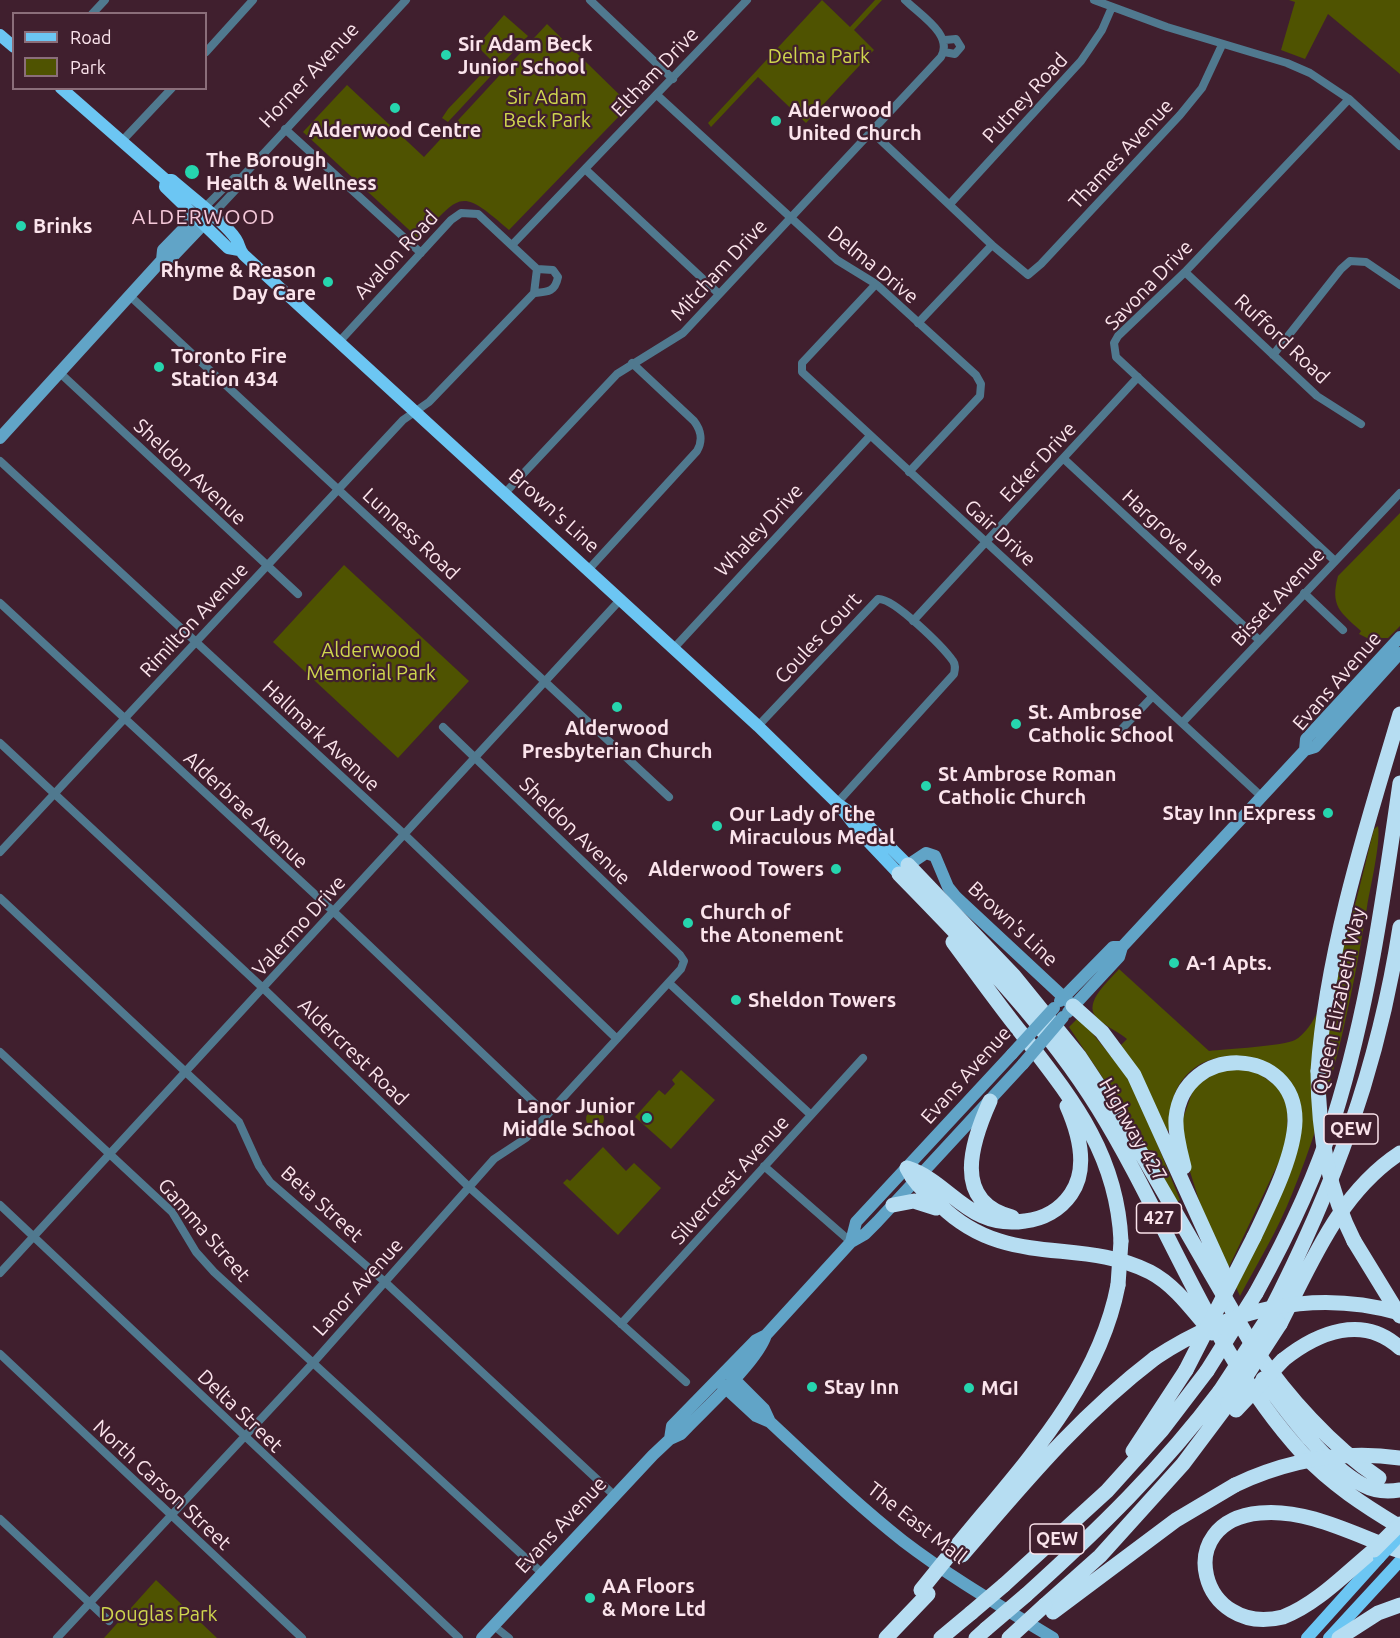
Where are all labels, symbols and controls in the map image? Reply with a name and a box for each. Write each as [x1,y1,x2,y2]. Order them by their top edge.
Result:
legend [12,12,207,90]
street label: Horner Avenue [254,17,364,133]
street label: Eltham Drive [606,22,704,122]
text: Road [70,27,112,47]
place label: Sir Adam Beck Junior School [458,32,592,79]
park label: Delma Park [768,44,870,68]
marker: Sir Adam Beck Junior School [439,48,453,62]
street label: Putney Road [977,48,1073,148]
text: Park [70,57,106,77]
park label: Sir Adam Beck Park [503,85,591,132]
street label: Thames Avenue [1064,94,1178,214]
place label: Alderwood United Church [788,98,922,145]
marker: Alderwood Centre [388,101,402,115]
marker: Alderwood United Church [769,114,783,128]
place label: Alderwood Centre [309,118,481,142]
place label: The Borough Health & Wellness [206,148,377,195]
marker: The Borough Health & Wellness [183,163,201,181]
district label: ALDERWOOD [132,204,276,230]
street label: Avalon Road [349,206,443,304]
place label: Brinks [33,214,92,238]
street label: Mitcham Drive [666,214,772,326]
marker: Brinks [14,219,28,233]
street label: Delma Drive [823,221,923,309]
street label: Savona Drive [1100,235,1198,335]
place label: Rhyme & Reason Day Care [160,258,316,305]
marker: Rhyme & Reason Day Care [321,275,335,289]
street label: Rufford Road [1230,289,1334,389]
place label: Toronto Fire Station 434 [171,344,287,391]
marker: Toronto Fire Station 434 [152,360,166,374]
street label: Sheldon Avenue [129,414,251,530]
street label: Ecker Drive [995,417,1081,507]
street label: Brown's Line [504,464,604,558]
street label: Whaley Drive [710,479,808,581]
street label: Lunness Road [358,483,464,585]
street label: Hargrove Lane [1117,485,1229,591]
street label: Gair Drive [959,495,1041,571]
street label: Bisset Avenue [1226,543,1330,651]
street label: Rimilton Avenue [135,558,253,682]
street label: Coules Court [770,588,866,688]
street label: Evans Avenue [1288,627,1386,735]
park label: Alderwood Memorial Park [306,638,436,685]
street label: Hallmark Avenue [257,675,385,797]
marker: Alderwood Presbyterian Church [610,700,624,714]
place label: St. Ambrose Catholic School [1028,700,1173,747]
place label: Alderwood Presbyterian Church [522,716,712,763]
marker: St. Ambrose Catholic School [1009,717,1023,731]
street label: Alderbrae Avenue [179,746,313,874]
place label: St Ambrose Roman Catholic Church [938,762,1116,809]
street label: Sheldon Avenue [515,772,635,890]
marker: St Ambrose Roman Catholic Church [919,779,933,793]
place label: Stay Inn Express [1163,801,1316,825]
place label: Our Lady of the Miraculous Medal [729,802,895,849]
marker: Stay Inn Express [1321,806,1335,820]
marker: Our Lady of the Miraculous Medal [710,819,724,833]
place label: Alderwood Towers [648,857,824,881]
marker: Alderwood Towers [829,862,843,876]
street label: Valermo Drive [247,871,351,981]
street label: Brown's Line [963,876,1063,972]
place label: Church of the Atonement [700,900,843,947]
street label: Queen Elizabeth Way [1307,905,1371,1097]
marker: Church of the Atonement [681,916,695,930]
place label: A-1 Apts. [1186,951,1272,975]
marker: A-1 Apts. [1167,956,1181,970]
place label: Sheldon Towers [748,988,896,1012]
street label: Aldercrest Road [293,993,413,1111]
marker: Sheldon Towers [729,993,743,1007]
street label: Evans Avenue [916,1021,1016,1129]
street label: Highway 427 [1094,1074,1172,1186]
place label: Lanor Junior Middle School [502,1094,635,1141]
marker: Lanor Junior Middle School [640,1111,654,1125]
street label: Silvercrest Avenue [666,1111,794,1249]
road number: QEW [1324,1114,1378,1144]
street label: Beta Street [276,1161,368,1247]
street label: Gamma Street [153,1174,255,1286]
road number: 427 [1136,1203,1182,1233]
street label: Lanor Avenue [308,1233,408,1341]
street label: Delta Street [192,1365,288,1457]
place label: Stay Inn [824,1375,899,1399]
place label: MGI [981,1376,1019,1400]
marker: Stay Inn [805,1380,819,1394]
marker: MGI [962,1381,976,1395]
street label: North Carson Street [88,1415,236,1555]
street label: Evans Avenue [510,1472,612,1578]
street label: The East Mall [863,1477,971,1569]
road number: QEW [1030,1524,1084,1554]
place label: AA Floors & More Ltd [602,1574,706,1621]
marker: AA Floors & More Ltd [583,1591,597,1605]
park label: Douglas Park [100,1602,218,1626]

